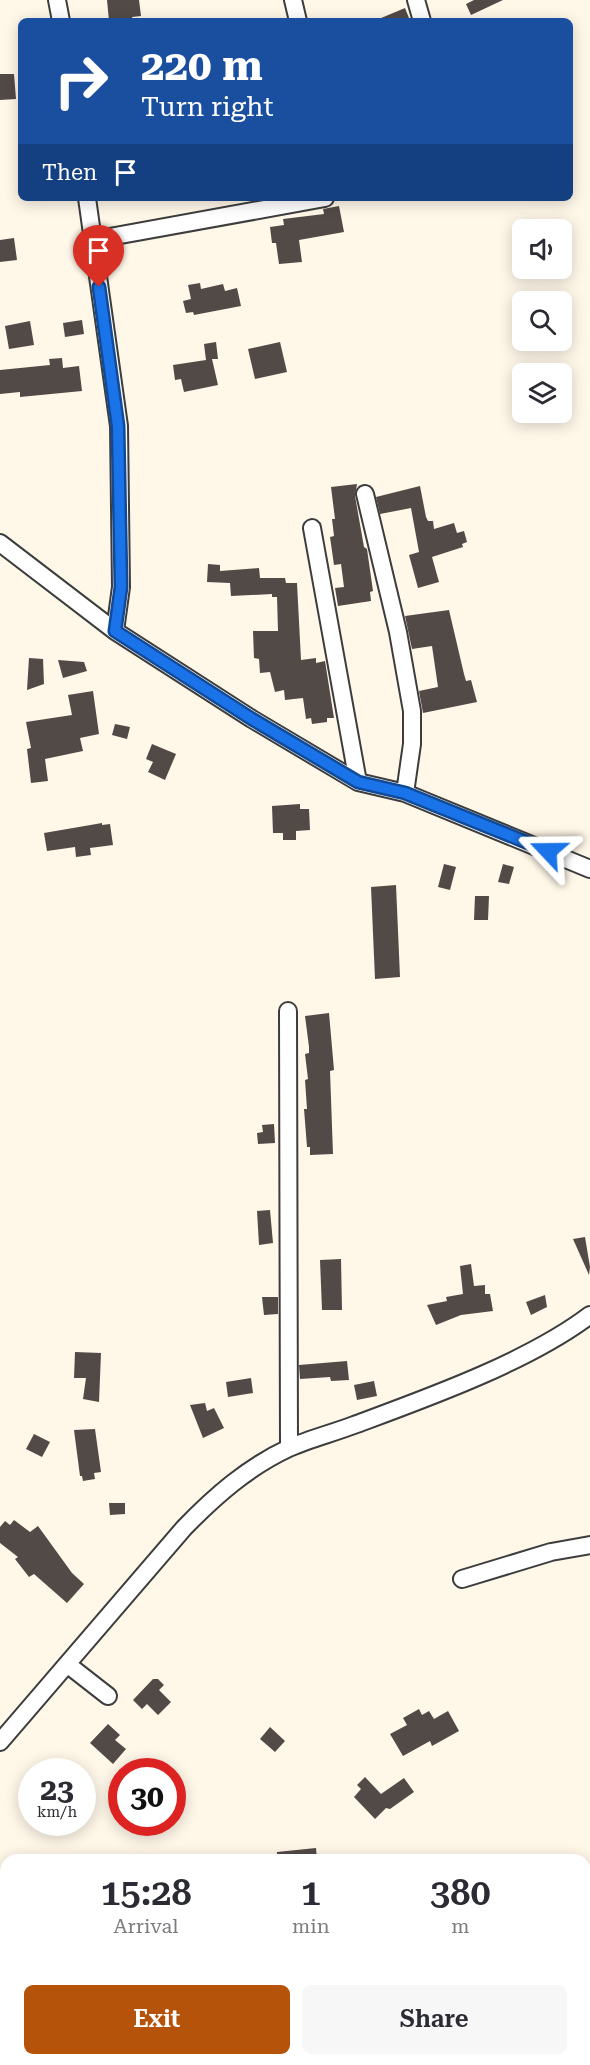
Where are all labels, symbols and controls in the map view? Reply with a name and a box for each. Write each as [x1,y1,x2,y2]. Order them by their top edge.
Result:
text: 220 m [141,41,263,90]
icon: right [42,42,120,120]
text: Turn right [141,91,274,123]
icon: arrive [109,156,142,189]
text: Then [42,160,97,185]
map controls [512,219,572,423]
button: sound [512,219,572,279]
pin [73,225,124,287]
icon: arrive [82,234,115,267]
button: search [512,291,572,351]
button: layers [512,363,572,423]
position arrow [516,819,580,883]
speed limit sign: 30 [108,1758,186,1836]
text: 23 [40,1772,74,1807]
text: km/h [37,1803,77,1821]
text: 15:28 [100,1872,192,1914]
text: 1 [301,1872,321,1914]
text: 380 [430,1872,491,1914]
text: Arrival [114,1914,179,1938]
text: min [292,1914,330,1938]
text: m [451,1914,469,1938]
button: Exit [24,1985,290,2054]
button: Share [302,1985,567,2054]

